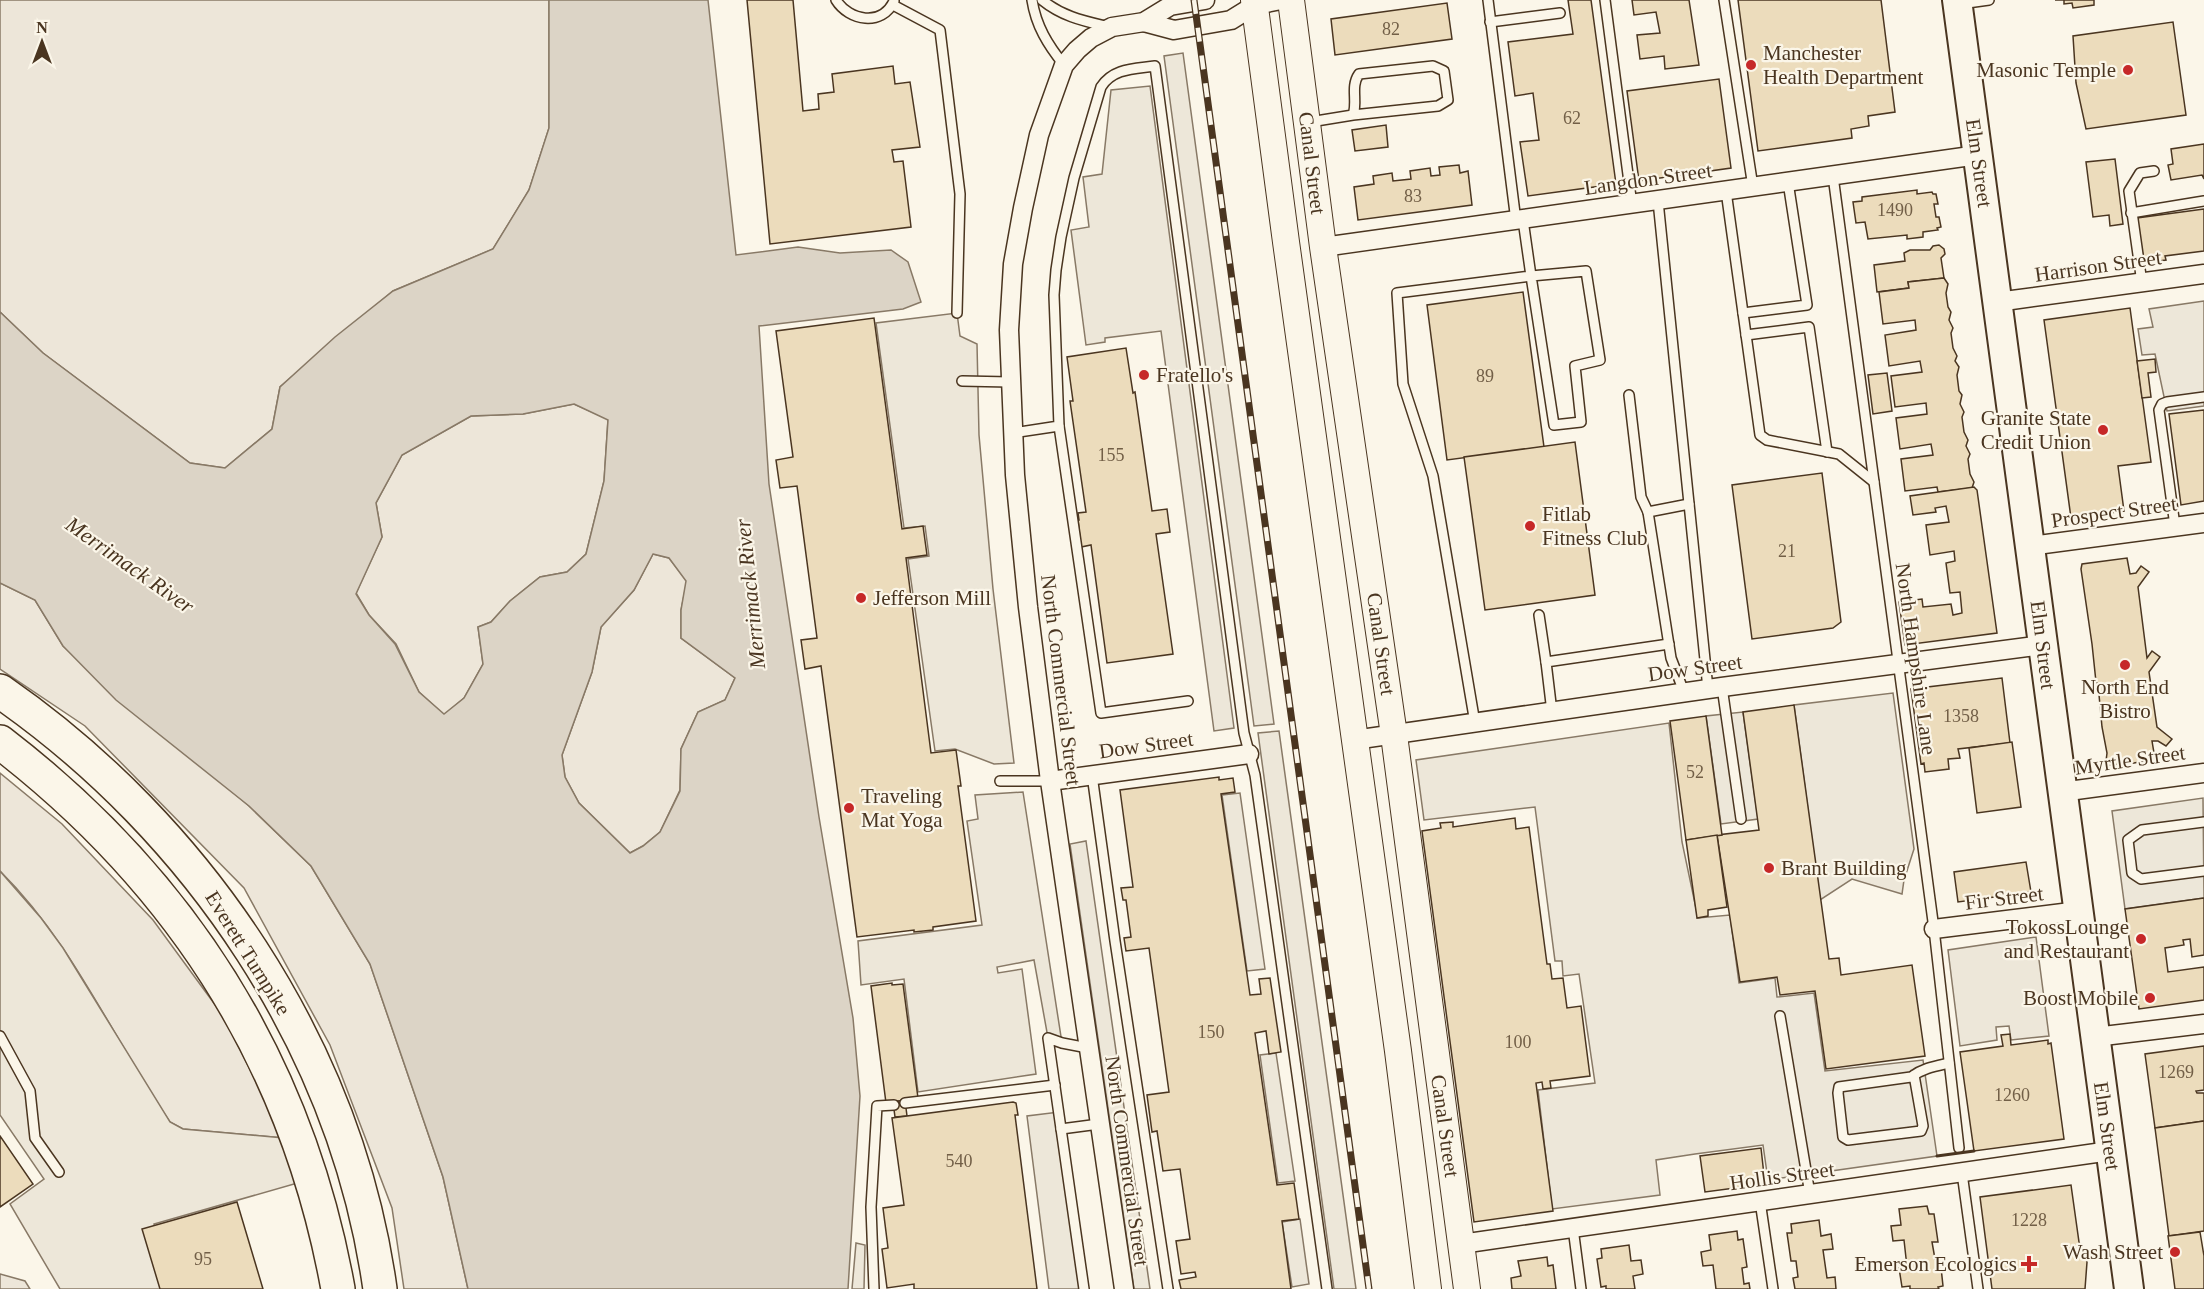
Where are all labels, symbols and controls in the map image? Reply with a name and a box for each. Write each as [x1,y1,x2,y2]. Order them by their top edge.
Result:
north arrow [12,12,72,72]
text: N [36,19,48,36]
house number: 82 [1382,19,1400,39]
place label: Manchester Health Department [1763,41,1924,89]
marker: Manchester Health Department [1744,58,1758,72]
place label: Masonic Temple [1976,58,2116,82]
marker: Masonic Temple [2121,63,2135,77]
house number: 62 [1563,108,1581,128]
street label: Canal Street [1294,110,1330,216]
street label: Elm Street [1961,117,1997,209]
street label: Langdon Street [1583,158,1714,200]
house number: 83 [1404,186,1422,206]
house number: 1490 [1877,200,1913,220]
street label: Harrison Street [2033,245,2163,287]
place label: Fratello's [1156,363,1233,387]
house number: 89 [1476,366,1494,386]
marker: Fratello's [1137,368,1151,382]
place label: Granite State Credit Union [1981,406,2091,454]
marker: Granite State Credit Union [2096,423,2110,437]
house number: 155 [1098,445,1125,465]
street label: Prospect Street [2050,491,2178,533]
place label: Fitlab Fitness Club [1542,502,1648,550]
water label: Merrimack River [60,511,199,619]
water label: Merrimack River [730,517,770,671]
marker: Fitlab Fitness Club [1523,519,1537,533]
house number: 21 [1778,541,1796,561]
street label: North Hampshire Lane [1891,561,1941,757]
street label: North Commercial Street [1036,573,1086,787]
place label: Jefferson Mill [873,586,991,610]
marker: Jefferson Mill [854,591,868,605]
street label: Canal Street [1362,591,1400,697]
street label: Elm Street [2026,599,2060,691]
street label: Dow Street [1646,649,1744,686]
marker: North End Bistro [2118,658,2132,672]
place label: North End Bistro [2081,675,2170,723]
house number: 1358 [1943,706,1979,726]
street label: Dow Street [1097,726,1195,763]
street label: Myrtle Street [2073,740,2187,780]
house number: 52 [1686,762,1704,782]
place label: Traveling Mat Yoga [861,784,943,832]
marker: Traveling Mat Yoga [842,801,856,815]
place label: Brant Building [1781,856,1907,880]
marker: Brant Building [1762,861,1776,875]
street label: Fir Street [1963,881,2045,915]
street label: Everett Turnpike [200,887,296,1019]
place label: TokossLounge and Restaurant [2004,915,2129,963]
marker: TokossLounge and Restaurant [2134,932,2148,946]
place label: Boost Mobile [2023,986,2138,1010]
marker: Boost Mobile [2143,991,2157,1005]
house number: 150 [1198,1022,1225,1042]
house number: 100 [1505,1032,1532,1052]
street label: North Commercial Street [1100,1054,1154,1268]
house number: 1269 [2158,1062,2194,1082]
street label: Canal Street [1426,1073,1464,1179]
street label: Elm Street [2089,1080,2125,1172]
house number: 1260 [1994,1085,2030,1105]
house number: 540 [946,1151,973,1171]
street label: Hollis Street [1728,1157,1836,1195]
house number: 1228 [2011,1210,2047,1230]
place label: Wash Street [2063,1240,2163,1264]
marker: Wash Street [2168,1245,2182,1259]
house number: 95 [194,1249,212,1269]
place label: Emerson Ecologics [1854,1252,2017,1276]
marker: Emerson Ecologics [2022,1257,2036,1271]

